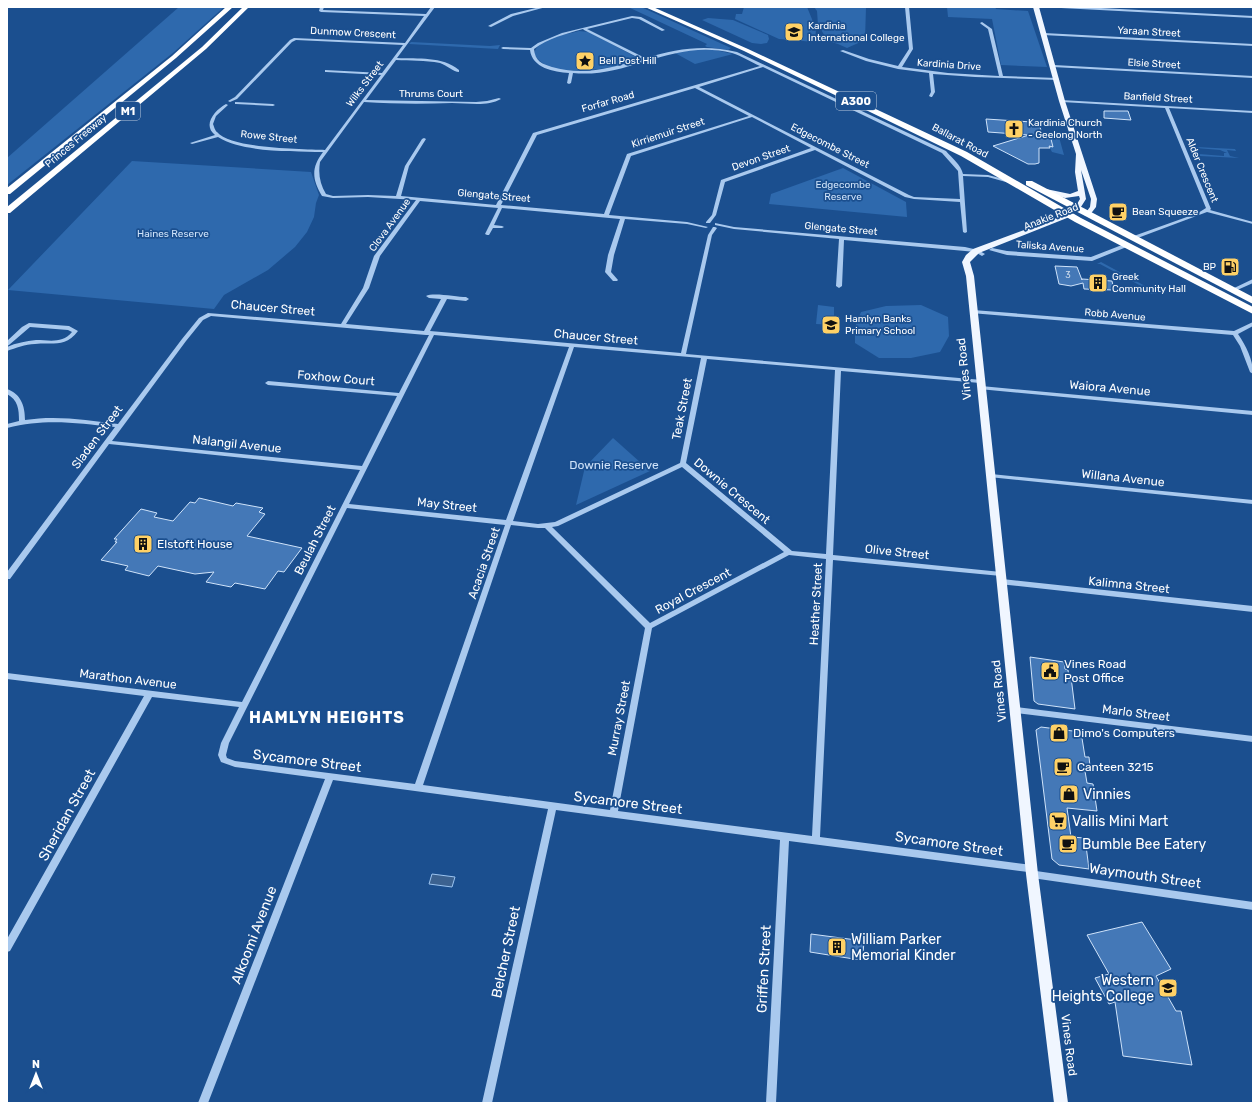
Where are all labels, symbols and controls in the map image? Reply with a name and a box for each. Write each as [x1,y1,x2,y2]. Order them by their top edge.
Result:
place label: Kardinia International College [808,20,905,44]
school or university icon: Kardinia International College [783,21,805,43]
street label: Yaraan Street [1117,24,1181,40]
street label: Dunmow Crescent [310,25,396,41]
place icon: Bell Post Hill [574,50,596,72]
place label: Bell Post Hill [599,55,657,67]
street label: Kardinia Drive [917,57,982,73]
street label: Elsie Street [1127,57,1181,71]
street label: Wilks Street [344,59,386,109]
street label: Thrums Court [399,88,463,100]
street label: Forfar Road [580,89,636,115]
street label: Banfield Street [1123,90,1193,106]
road number: A300 [836,92,876,110]
road number: M1 [116,102,140,120]
street label: Princes Freeway [43,111,110,170]
street label: Kirriemuir Street [630,115,706,150]
place label: Kardinia Church - Geelong North [1028,117,1102,141]
church icon: Kardinia Church - Geelong North [1003,118,1025,140]
street label: Edgecombe Street [789,121,871,171]
street label: Ballarat Road [930,121,990,161]
street label: Rowe Street [240,128,298,146]
street label: Alder Crescent [1184,136,1220,204]
street label: Devon Street [730,142,792,174]
park label: Edgecombe Reserve [815,179,871,203]
street label: Glengate Street [457,187,531,205]
street label: Clova Avenue [367,196,414,254]
street label: Anakie Road [1022,201,1080,233]
cafe icon: Bean Squeeze [1107,201,1129,223]
place label: Bean Squeeze [1132,206,1199,218]
street label: Glengate Street [804,220,878,238]
park label: Haines Reserve [137,228,209,240]
street label: Taliska Avenue [1016,239,1085,255]
fuel station icon: BP [1219,256,1241,278]
place label: BP [1203,261,1217,273]
house number: 3 [1065,270,1071,280]
place label: Greek Community Hall [1112,271,1186,295]
building icon: Greek Community Hall [1087,272,1109,294]
street label: Chaucer Street [230,297,316,319]
street label: Robb Avenue [1084,306,1146,324]
place label: Hamlyn Banks Primary School [845,313,915,337]
school or university icon: Hamlyn Banks Primary School [820,314,842,336]
street label: Chaucer Street [553,326,639,348]
street label: Vines Road [954,337,974,401]
street label: Foxhow Court [297,368,376,388]
street label: Teak Street [669,377,695,441]
street label: Waiora Avenue [1069,377,1151,399]
street label: Sladen Street [69,402,126,471]
street label: Nalangil Avenue [192,432,282,456]
street label: Downie Crescent [691,455,773,527]
park label: Downie Reserve [569,458,659,472]
street label: Willana Avenue [1081,467,1166,489]
street label: May Street [416,495,478,515]
street label: Beulah Street [291,502,339,577]
street label: Acacia Street [465,525,503,601]
building icon: Elstoft House [132,533,154,555]
place label: Elstoft House [157,537,233,551]
street label: Olive Street [864,542,930,562]
street label: Heather Street [807,562,825,646]
street label: Royal Crescent [653,565,734,617]
street label: Kalimna Street [1088,574,1171,596]
place label: Vines Road Post Office [1064,657,1126,685]
street label: Vines Road [989,659,1009,723]
public building icon: Vines Road Post Office [1039,660,1061,682]
street label: Marathon Avenue [79,666,178,692]
street label: Murray Street [605,679,633,757]
street label: Marlo Street [1101,702,1171,724]
district label: HAMLYN HEIGHTS [249,708,405,727]
shop icon: Dimo's Computers [1048,722,1070,744]
place label: Dimo's Computers [1073,726,1175,740]
street label: Sycamore Street [252,746,363,776]
cafe icon: Canteen 3215 [1052,756,1074,778]
place label: Canteen 3215 [1077,760,1154,774]
street label: Sheridan Street [35,766,99,864]
shop icon: Vinnies [1058,783,1080,805]
place label: Vinnies [1083,786,1131,803]
street label: Sycamore Street [573,788,684,818]
supermarket icon: Vallis Mini Mart [1047,810,1069,832]
place label: Vallis Mini Mart [1072,813,1169,830]
street label: Sycamore Street [894,828,1005,860]
cafe icon: Bumble Bee Eatery [1057,833,1079,855]
place label: Bumble Bee Eatery [1082,836,1206,853]
street label: Waymouth Street [1088,860,1203,892]
street label: Alkoomi Avenue [227,883,281,986]
street label: Belcher Street [488,904,524,1000]
street label: Griffen Street [753,924,775,1013]
place label: William Parker Memorial Kinder [851,931,956,964]
building icon: William Parker Memorial Kinder [826,936,848,958]
place label: Western Heights College [1052,972,1154,1005]
school or university icon: Western Heights College [1157,977,1179,999]
street label: Vines Road [1058,1013,1080,1077]
north arrow [16,1054,56,1094]
text: N [32,1058,40,1071]

